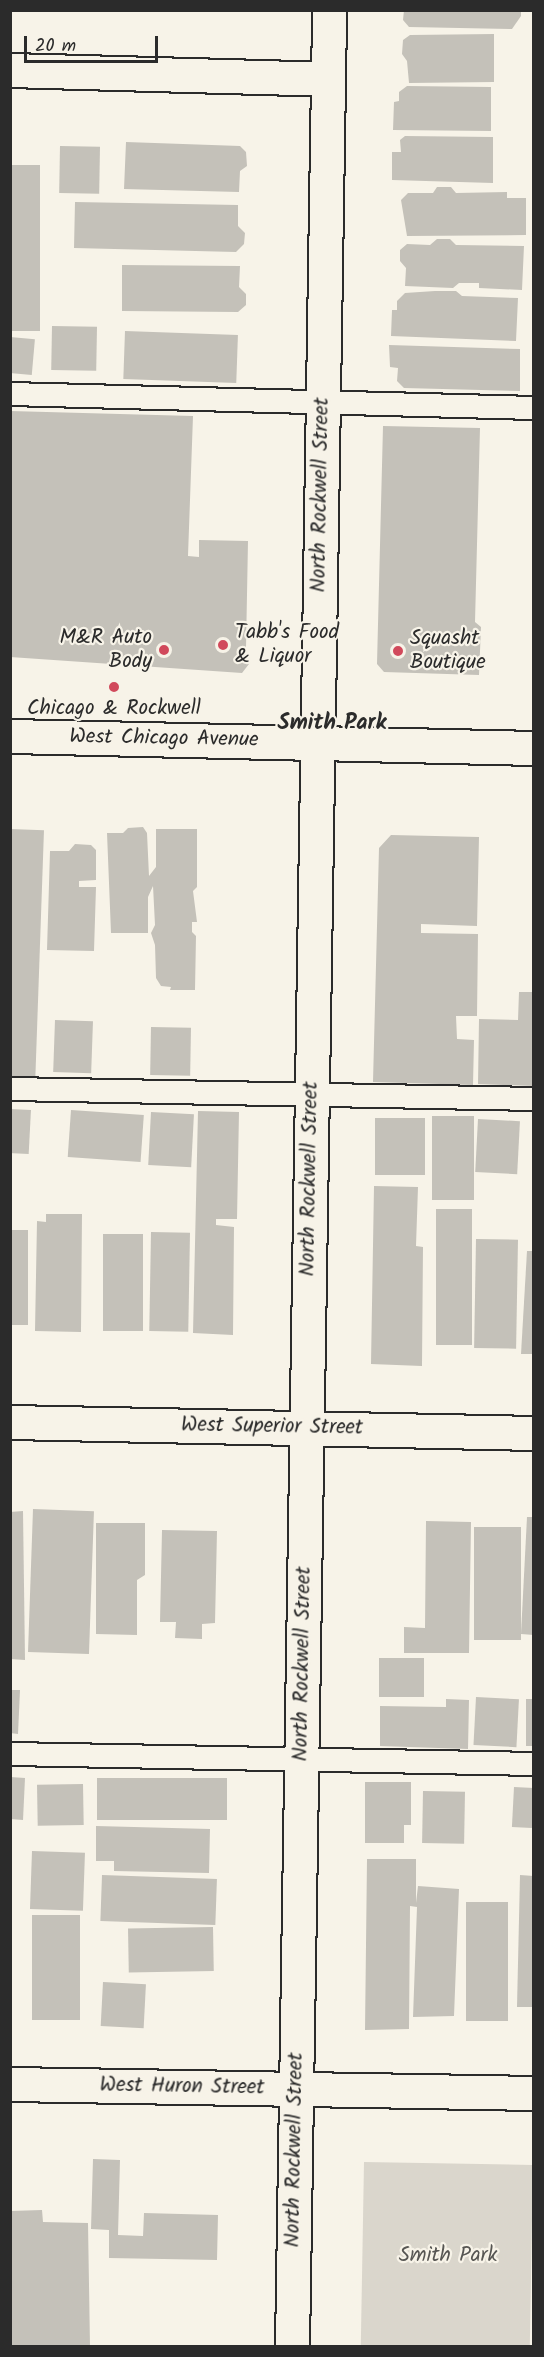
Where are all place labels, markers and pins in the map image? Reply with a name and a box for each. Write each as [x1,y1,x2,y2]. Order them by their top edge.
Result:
place label: Tabb's Food & Liquor [235,620,339,670]
place label: M&R Auto Body [59,625,152,675]
place label: Squasht Boutique [410,626,486,676]
marker: Tabb's Food & Liquor [216,638,230,652]
marker: M&R Auto Body [157,643,171,657]
marker: Squasht Boutique [391,644,405,658]
marker: Chicago & Rockwell [107,680,121,694]
place label: Chicago & Rockwell [27,696,201,722]

